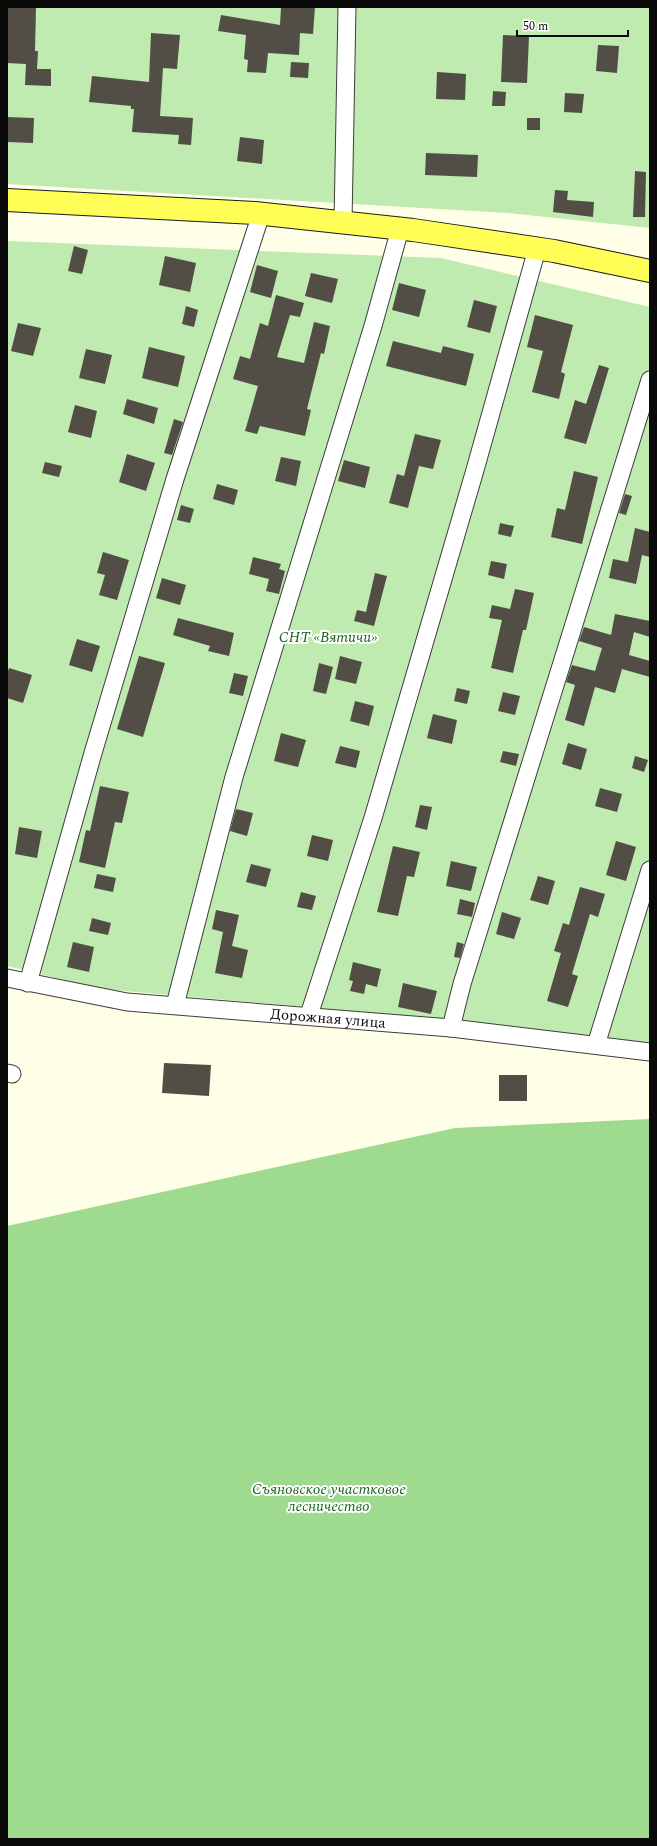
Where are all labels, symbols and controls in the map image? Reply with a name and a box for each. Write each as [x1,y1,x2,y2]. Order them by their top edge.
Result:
scale bar [517,12,628,38]
text: 50 m [523,17,548,36]
park label: СНТ «Вятичи» [279,626,378,649]
street label: Дорожная улица [269,1002,387,1034]
park label: Съяновское участковое лесничество [252,1478,406,1518]

